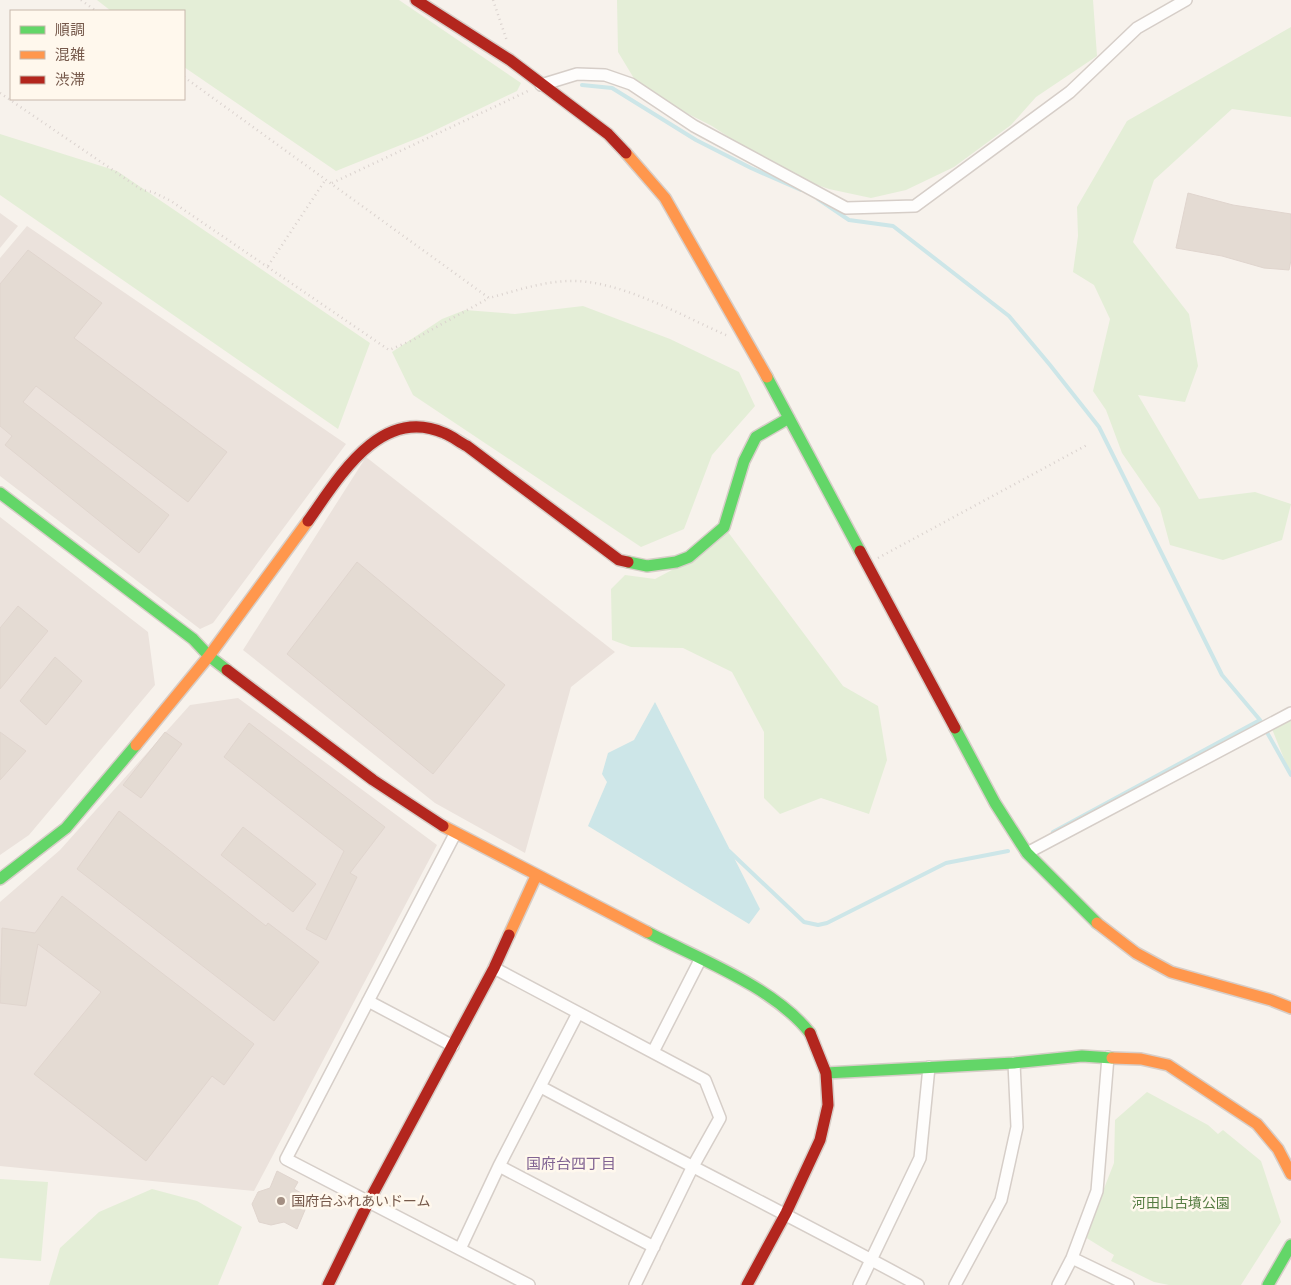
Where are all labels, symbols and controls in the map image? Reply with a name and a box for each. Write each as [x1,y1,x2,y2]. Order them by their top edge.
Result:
legend [10,10,185,100]
text: 順調 [55,20,85,39]
text: 混雑 [55,45,85,64]
text: 渋滞 [55,70,85,89]
district label: 国府台四丁目 [526,1154,616,1173]
place label: 国府台ふれあいドーム [291,1192,431,1210]
park label: 河田山古墳公園 [1132,1194,1230,1212]
marker: 国府台ふれあいドーム [275,1195,287,1207]

